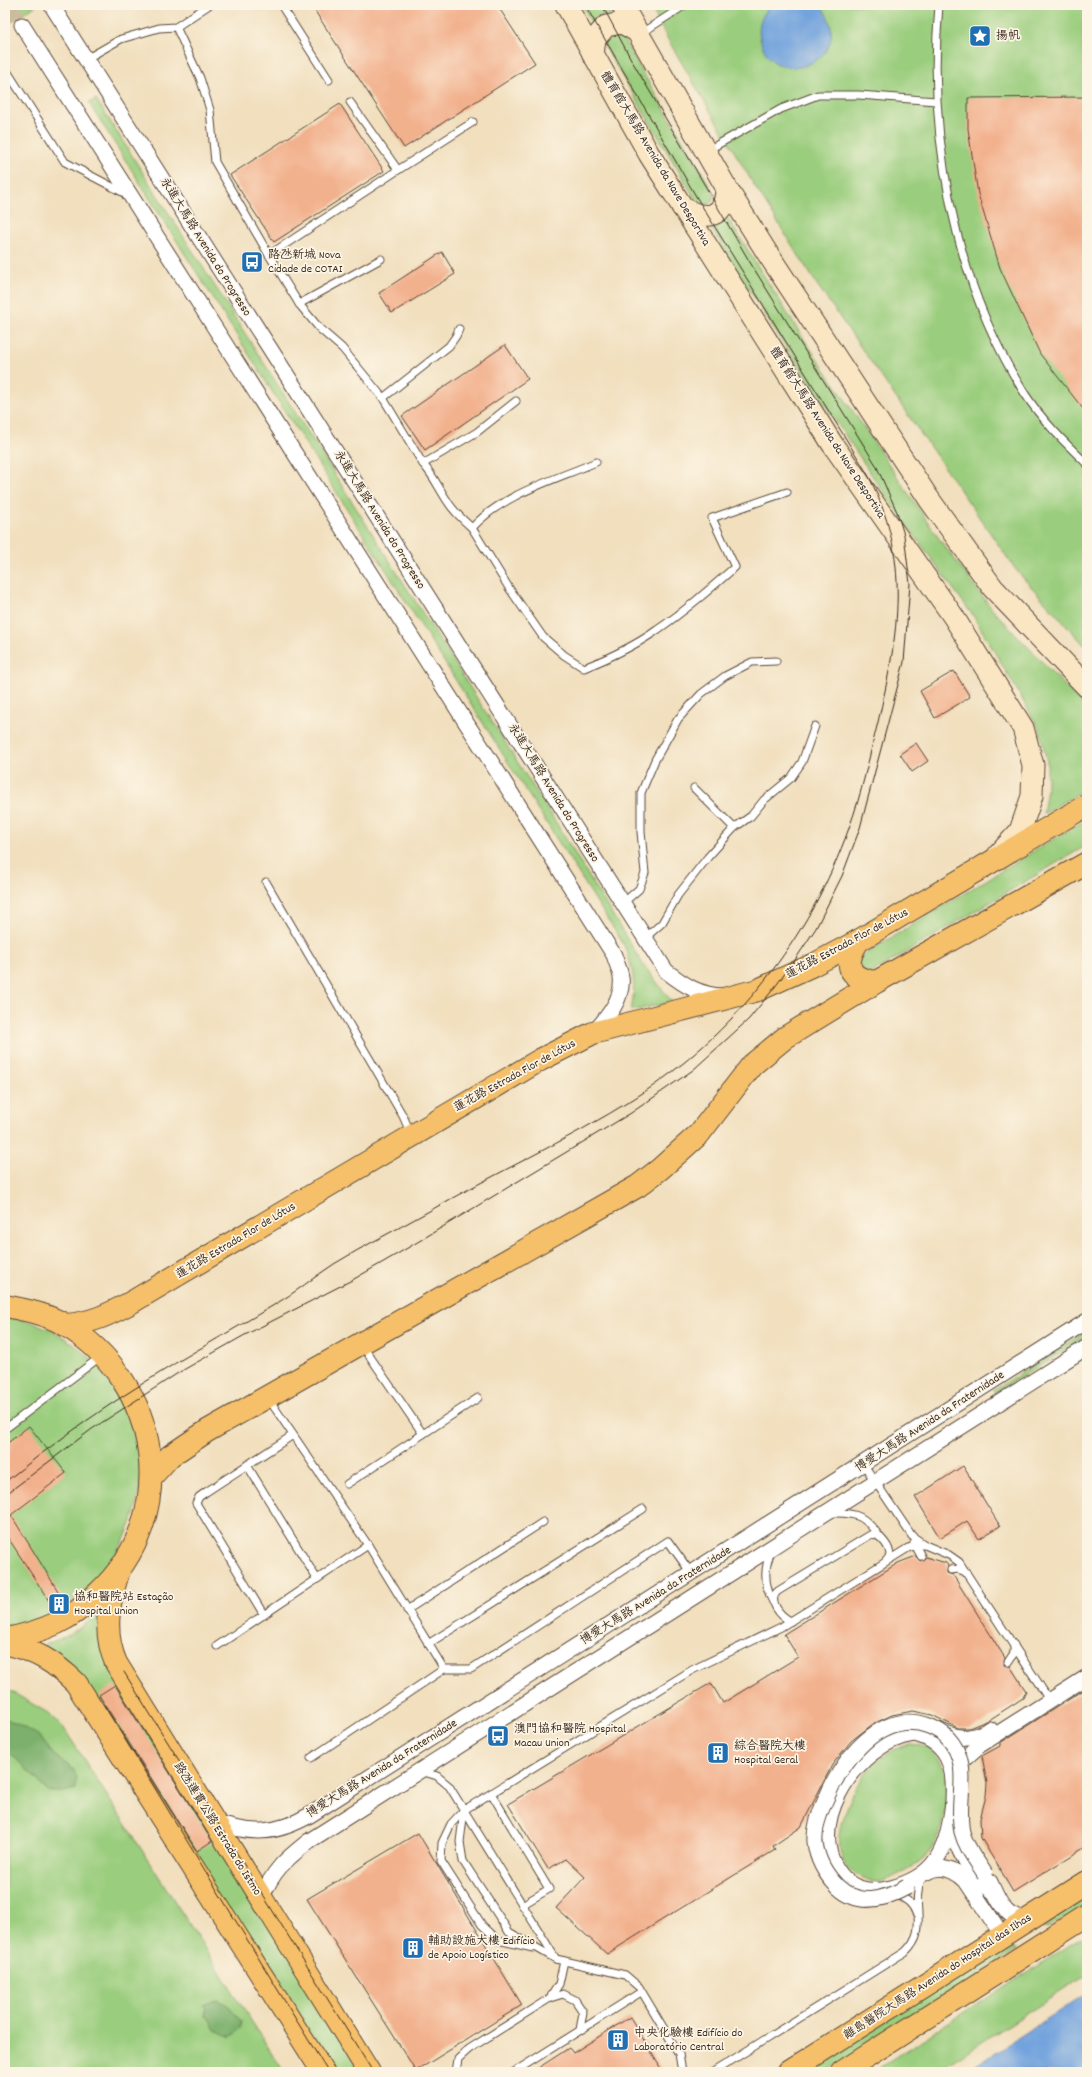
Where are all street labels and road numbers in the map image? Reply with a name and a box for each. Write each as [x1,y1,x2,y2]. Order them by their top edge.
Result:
street label: 體育館大馬路 Avenida da Nave Desportiva [596,68,714,250]
street label: 永進大馬路 Avenida do Progresso [155,174,255,320]
street label: 體育館大馬路 Avenida da Nave Desportiva [765,344,889,522]
street label: 永進大馬路 Avenida do Progresso [329,447,429,593]
street label: 永進大馬路 Avenida do Progresso [503,720,603,866]
street label: 蓮花路 Estrada Flor de Lótus [782,904,912,984]
street label: 蓮花路 Estrada Flor de Lótus [451,1035,579,1117]
street label: 蓮花路 Estrada Flor de Lótus [173,1198,299,1284]
street label: 博愛大馬路 Avenida da Fraternidade [852,1367,1008,1477]
street label: 博愛大馬路 Avenida da Fraternidade [577,1542,735,1650]
street label: 博愛大馬路 Avenida da Fraternidade [303,1715,461,1823]
street label: 路氹連貫公路 Estrada do Istmo [169,1759,265,1899]
street label: 離島醫院大馬路 Avenida do Hospital das Ilhas [841,1910,1035,2044]

